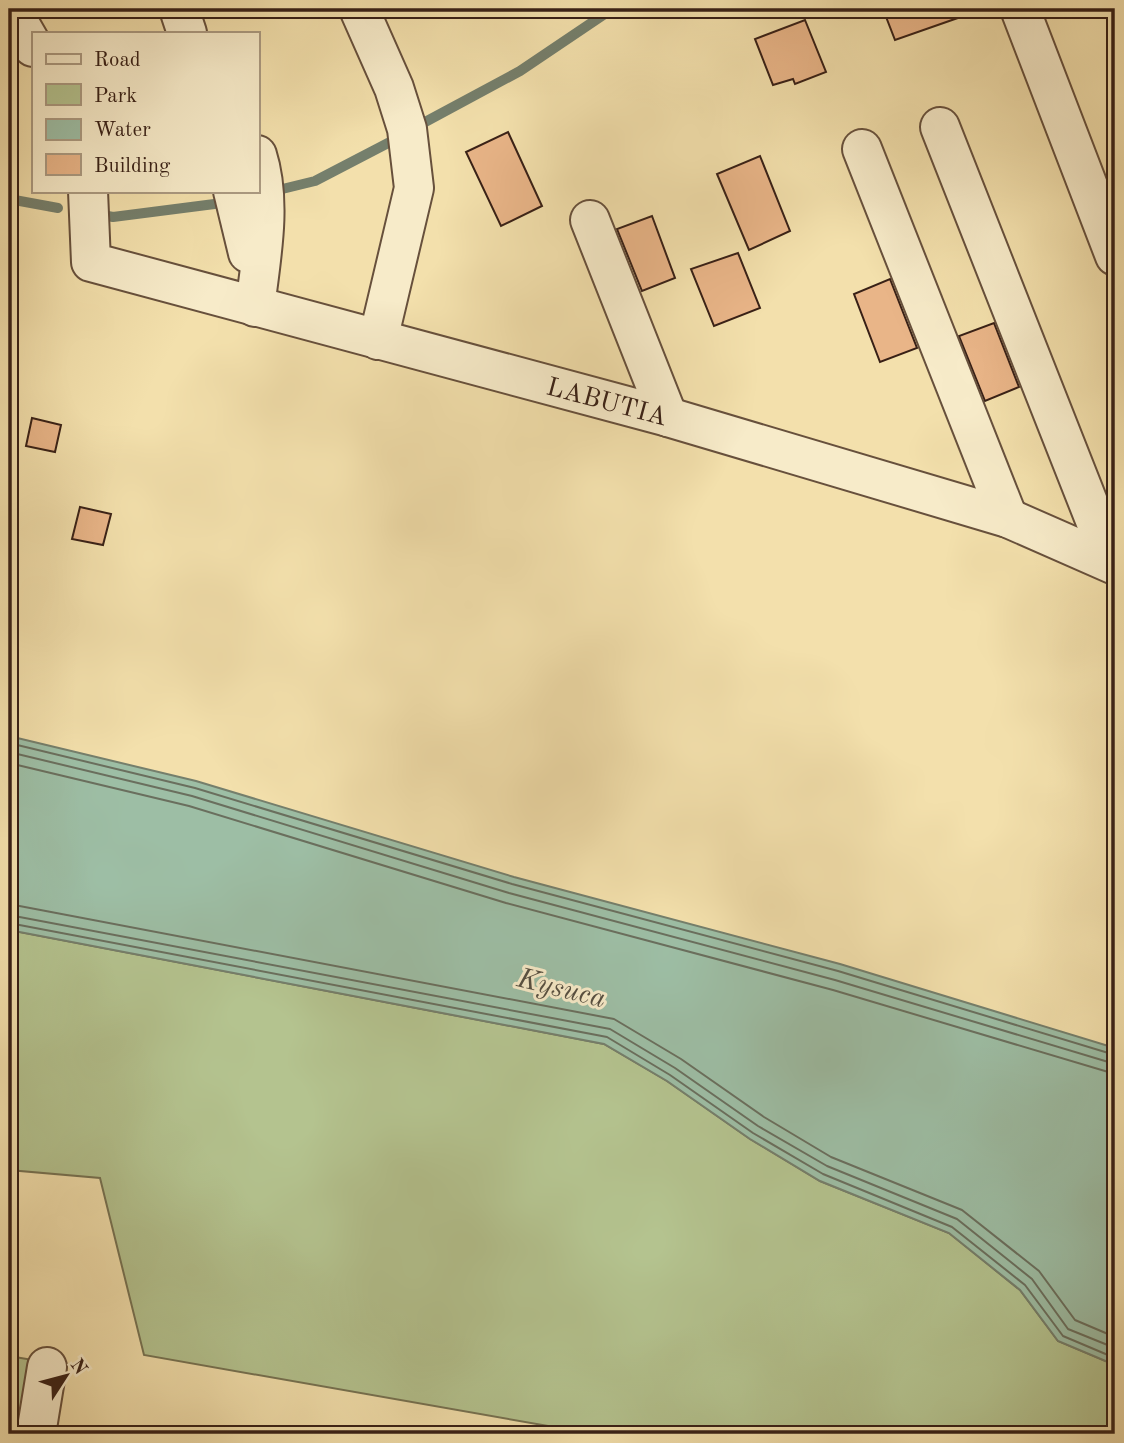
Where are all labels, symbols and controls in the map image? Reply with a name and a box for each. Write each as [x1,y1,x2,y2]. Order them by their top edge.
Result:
legend [32,32,259,192]
text: Road [94,50,141,71]
text: Park [94,86,137,107]
text: Water [94,120,151,141]
text: Building [94,156,171,177]
street label: LABUTIA [543,374,670,432]
water label: Kysuca [513,965,608,1014]
north arrow [32,1342,102,1412]
text: N [66,1356,90,1379]

